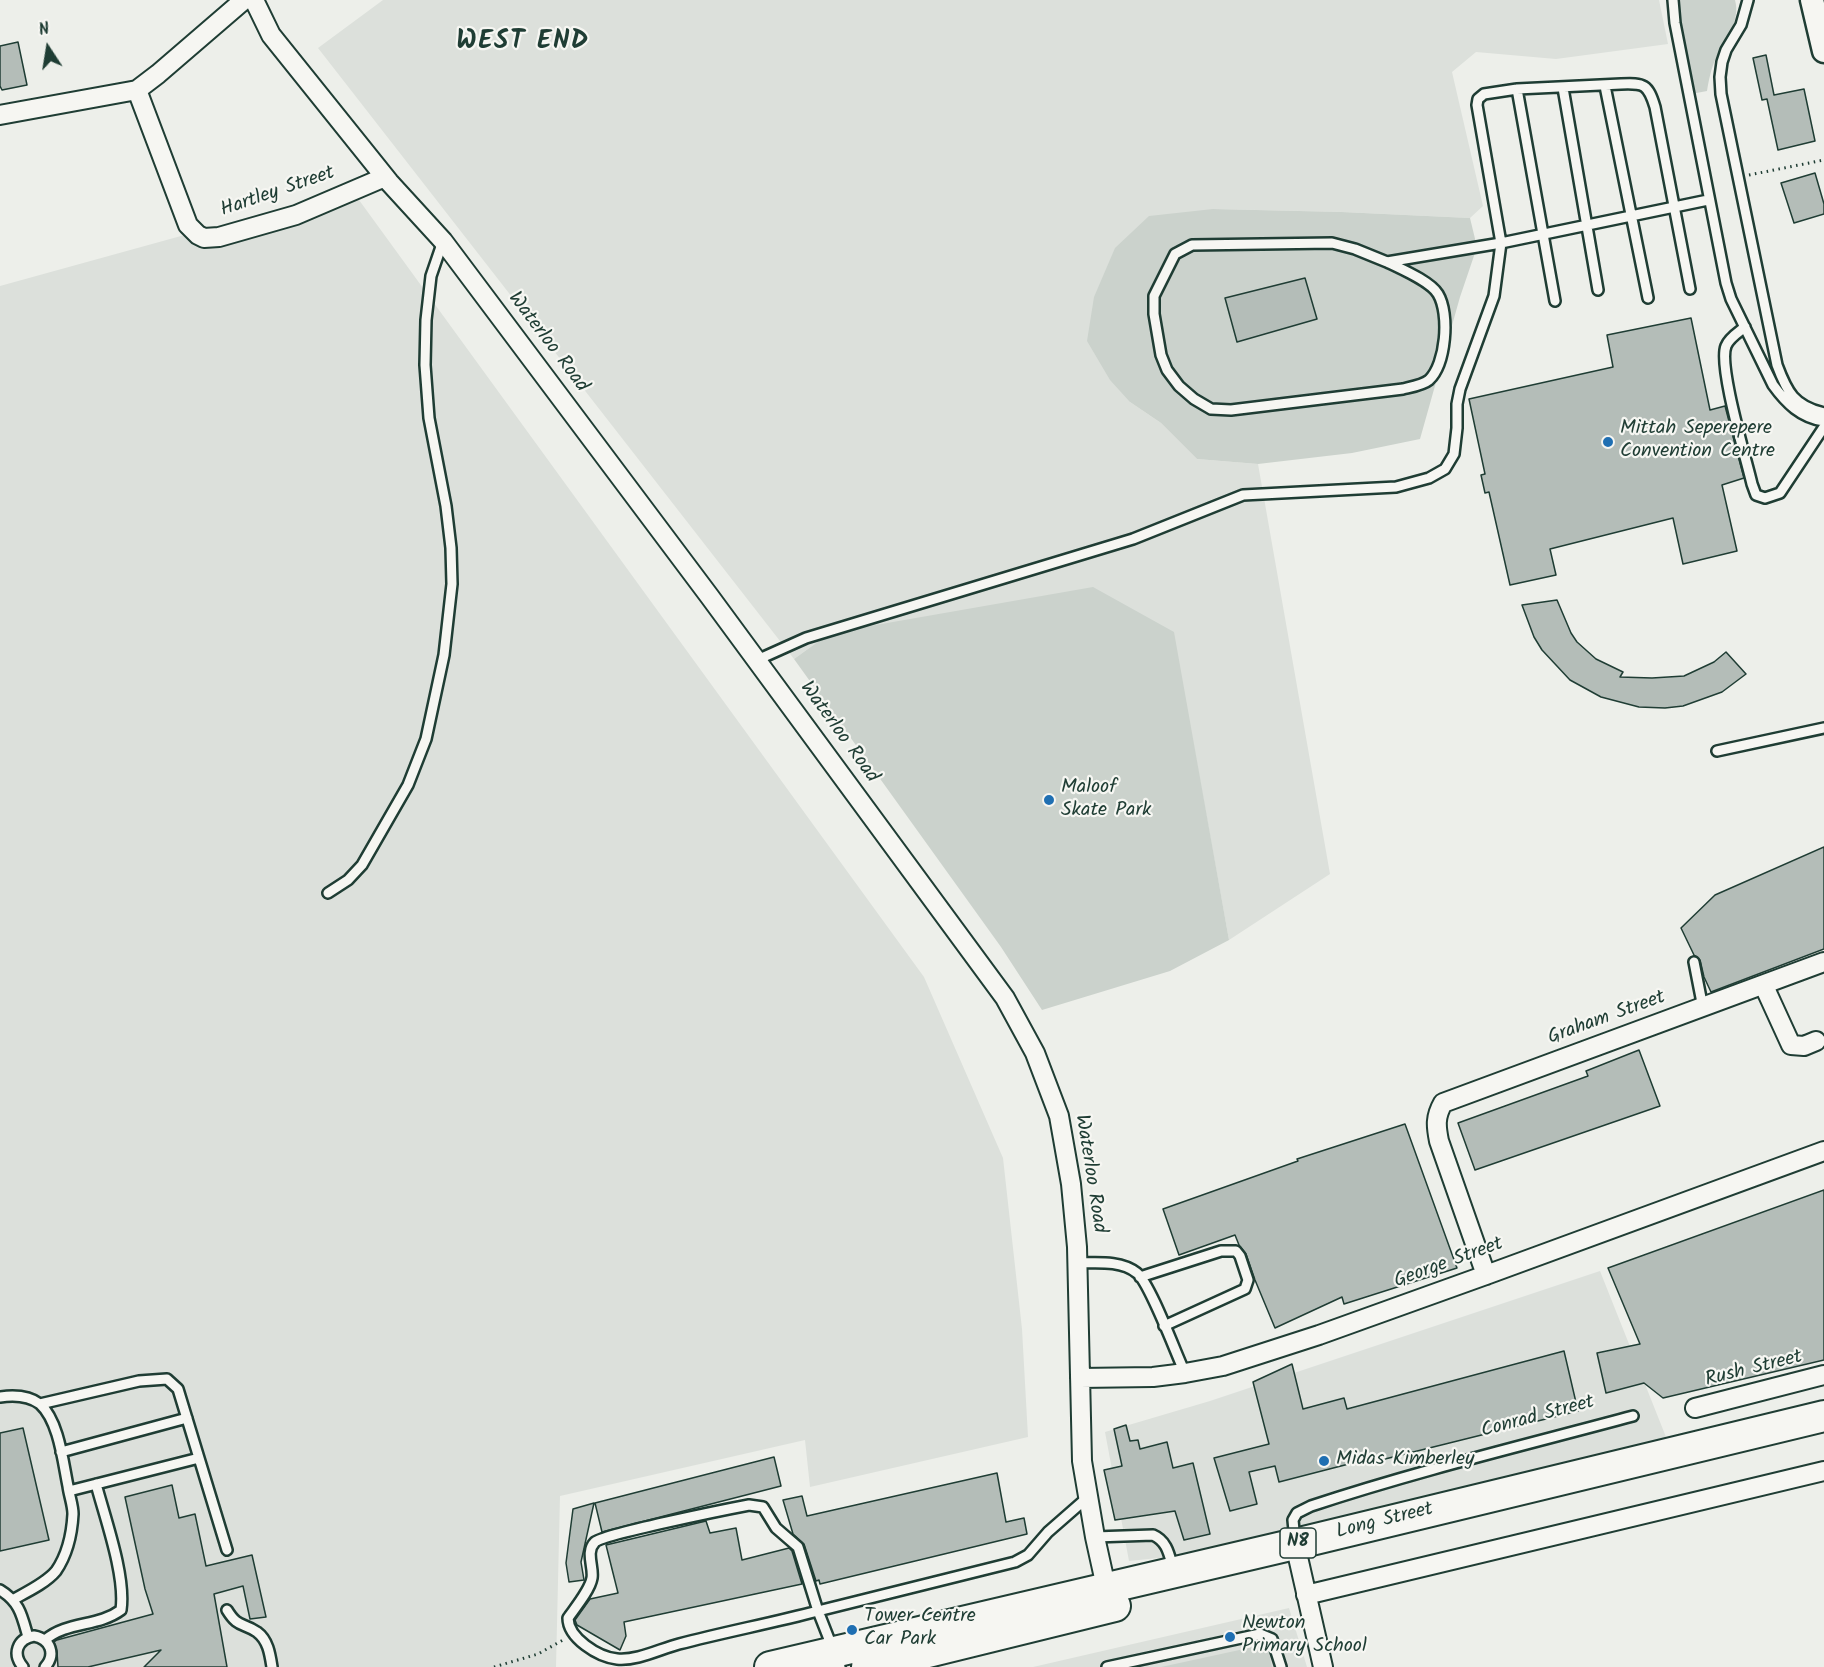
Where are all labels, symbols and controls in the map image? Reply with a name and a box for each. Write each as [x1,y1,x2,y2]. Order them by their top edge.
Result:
text: N [37,17,52,43]
north arrow [18,18,78,78]
district label: WEST END [456,28,590,60]
street label: Hartley Street [218,162,338,224]
street label: Waterloo Road [501,288,593,398]
place label: Mittah Seperepere Convention Centre [1620,418,1775,465]
marker: Mittah Seperepere Convention Centre [1601,435,1615,449]
street label: Waterloo Road [793,678,883,788]
place label: Maloof Skate Park [1061,777,1151,824]
marker: Maloof Skate Park [1042,793,1056,807]
street label: Graham Street [1545,987,1669,1051]
street label: Waterloo Road [1068,1113,1110,1235]
street label: George Street [1391,1233,1507,1295]
street label: Rush Street [1703,1346,1805,1394]
street label: Conrad Street [1479,1391,1597,1445]
place label: Midas Kimberley [1336,1449,1474,1473]
marker: Midas Kimberley [1317,1454,1331,1468]
street label: Long Street [1334,1498,1436,1546]
road number: N8 [1280,1528,1316,1558]
place label: Tower Centre Car Park [864,1606,976,1653]
place label: Newton Primary School [1242,1613,1367,1660]
marker: Tower Centre Car Park [845,1623,859,1637]
marker: Newton Primary School [1223,1630,1237,1644]

